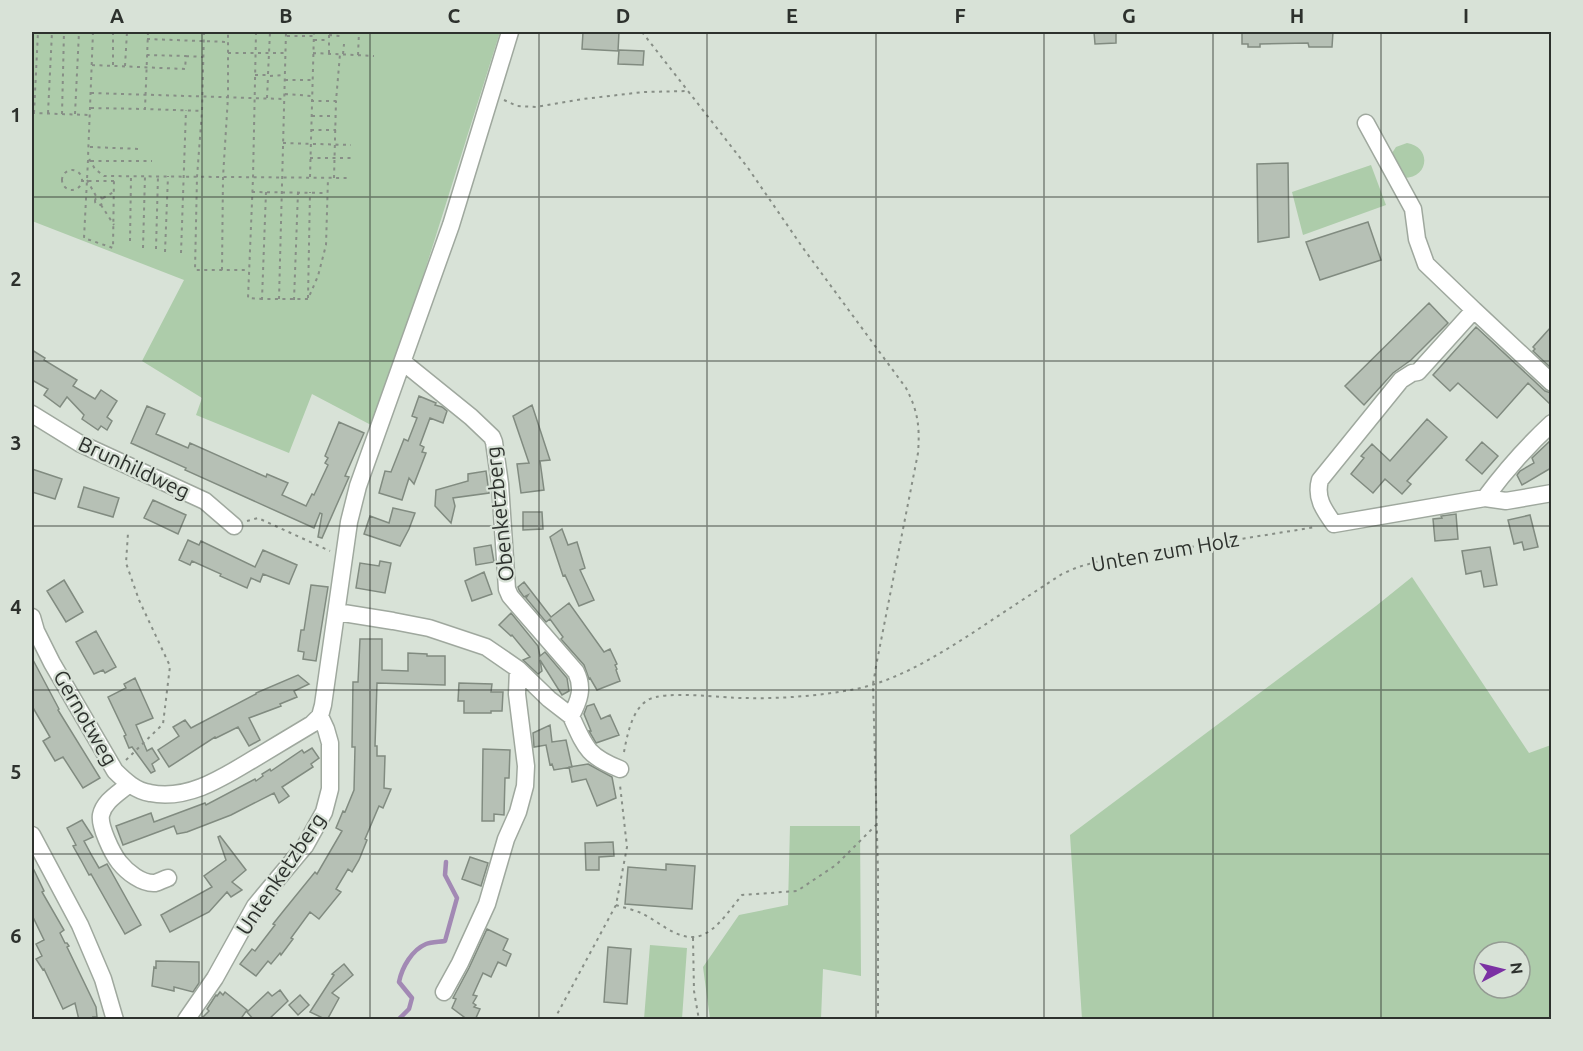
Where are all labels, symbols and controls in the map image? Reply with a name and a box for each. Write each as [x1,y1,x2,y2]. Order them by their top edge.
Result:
text: A [110,4,124,27]
text: B [279,4,293,27]
text: C [448,4,461,27]
text: D [616,4,630,27]
text: E [786,4,798,27]
text: F [954,4,966,27]
text: G [1122,4,1136,27]
text: H [1290,4,1304,27]
text: I [1463,4,1469,27]
text: 1 [10,103,22,126]
text: 2 [10,267,22,290]
text: 3 [10,431,22,454]
street label: Brunhildweg [75,431,194,503]
street label: Obenketzberg [480,445,518,583]
street label: Unten zum Holz [1089,526,1241,576]
text: 4 [10,595,22,618]
street label: Gernotweg [49,666,123,769]
text: 5 [10,760,22,783]
street label: Untenketzberg [231,808,330,939]
text: 6 [10,924,22,947]
north arrow [1472,940,1532,1000]
text: N [1507,961,1527,975]

